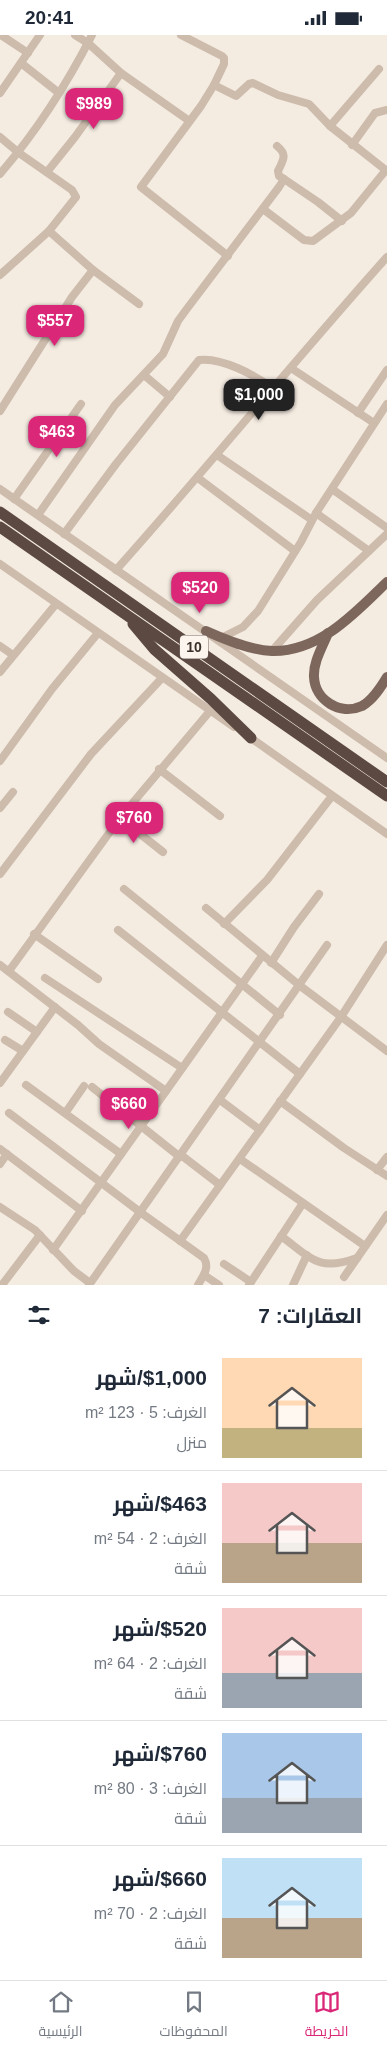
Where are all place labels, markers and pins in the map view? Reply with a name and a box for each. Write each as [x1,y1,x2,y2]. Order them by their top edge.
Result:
pin: $989 [64,87,124,130]
pin: $557 [25,305,85,347]
pin: $1,000 [218,379,300,421]
pin: $463 [27,415,87,458]
pin: $520 [170,571,230,614]
pin: $760 [104,801,164,844]
pin: $660 [99,1087,159,1130]

